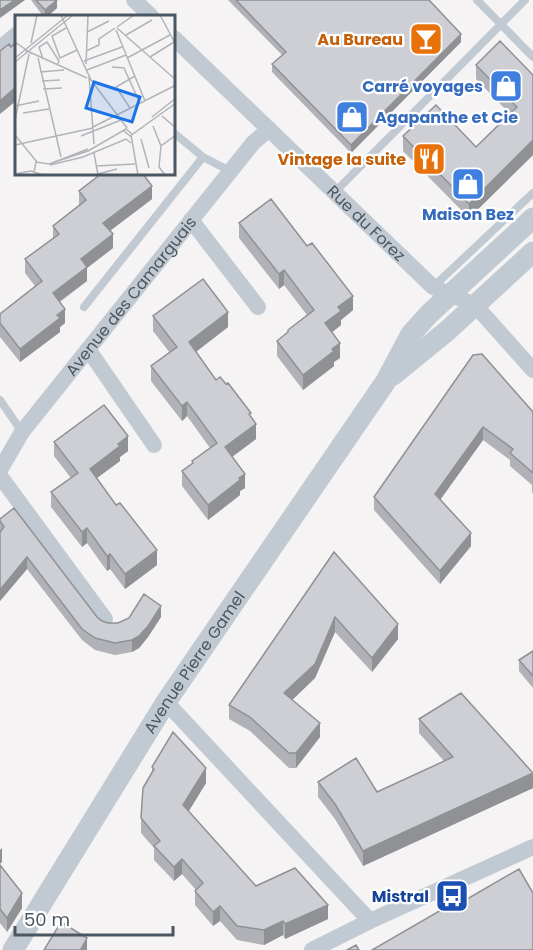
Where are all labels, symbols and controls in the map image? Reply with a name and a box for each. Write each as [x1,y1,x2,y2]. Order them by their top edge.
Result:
inset map [15,15,176,176]
bar icon: Au Bureau [408,21,444,57]
place label: Au Bureau [317,28,403,51]
shop icon: Carré voyages [488,68,524,104]
place label: Carré voyages [362,75,483,98]
shop icon: Agapanthe et Cie [334,99,370,135]
place label: Agapanthe et Cie [375,106,518,129]
restaurant icon: Vintage la suite [411,141,447,177]
place label: Vintage la suite [278,148,406,171]
shop icon: Maison Bez [450,166,486,202]
street label: Rue du Forez [322,180,411,266]
place label: Maison Bez [422,203,514,226]
street label: Avenue des Camarguais [60,211,202,381]
street label: Avenue Pierre Gamel [138,586,250,738]
bus stop icon: Mistral [434,878,470,914]
place label: Mistral [372,885,429,908]
scale bar [15,899,172,937]
text: 50 m [24,907,70,932]

